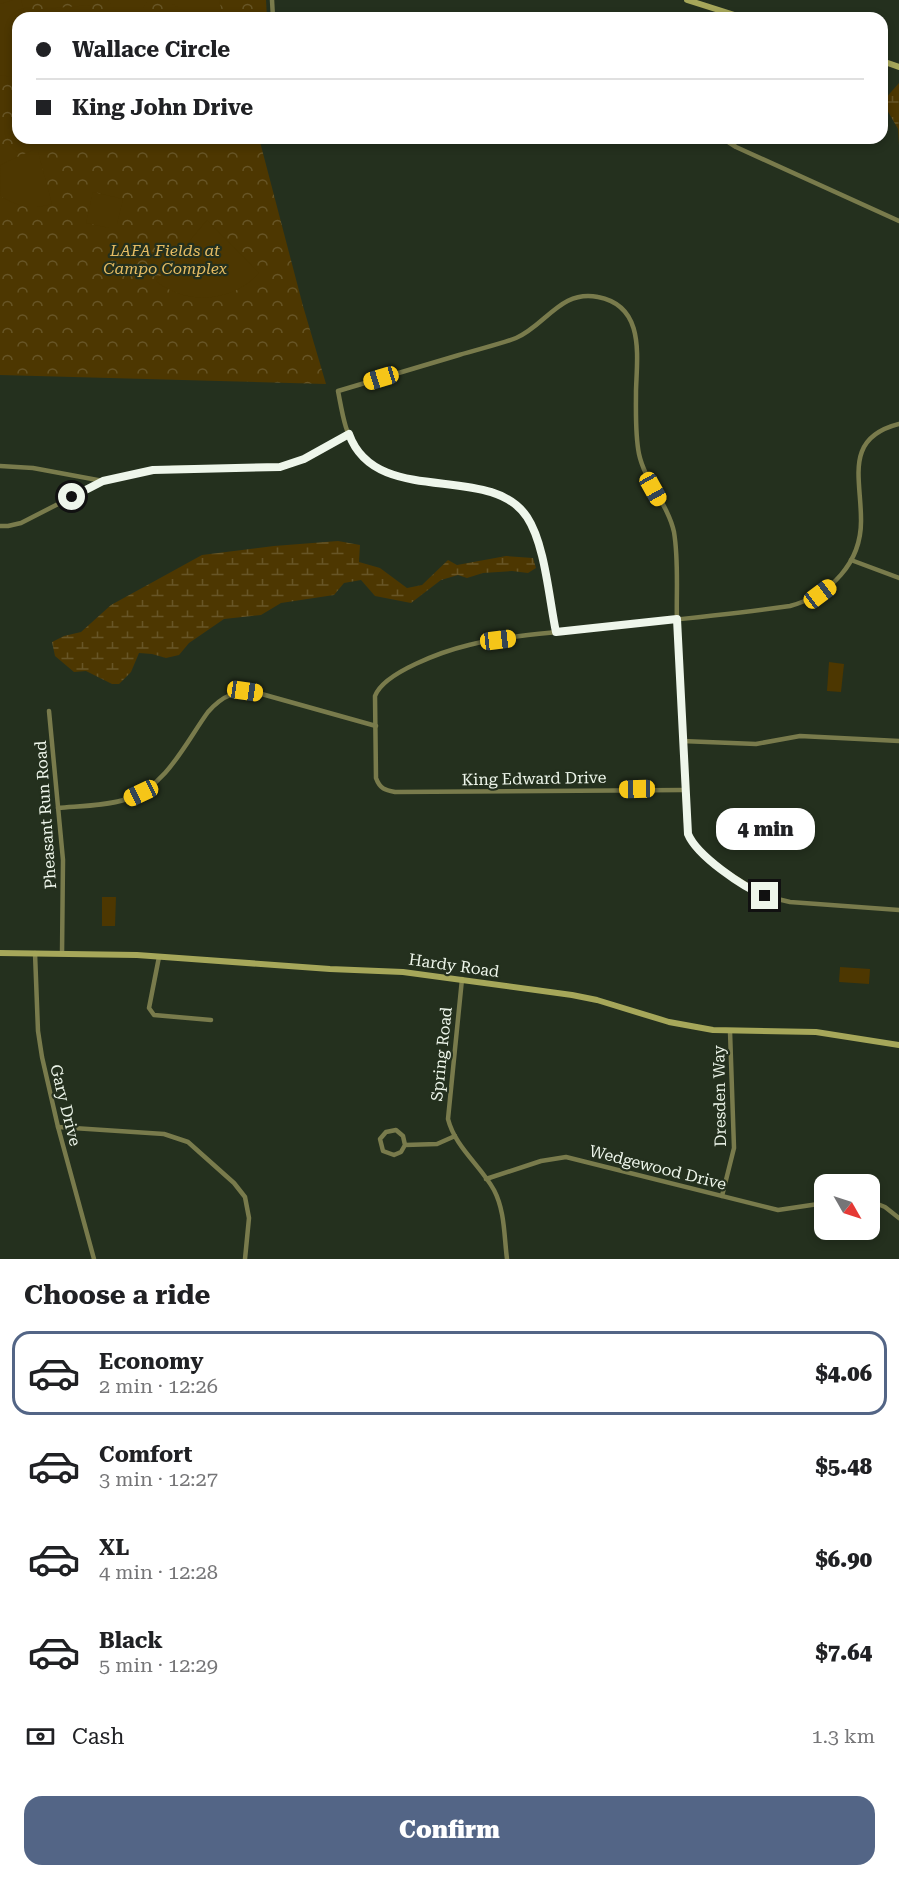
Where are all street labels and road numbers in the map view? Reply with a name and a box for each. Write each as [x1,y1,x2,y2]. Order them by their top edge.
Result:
street label: Pheasant Run Road [31,740,60,890]
street label: King Edward Drive [461,768,607,789]
street label: Hardy Road [407,950,500,981]
street label: Spring Road [427,1006,456,1102]
street label: Dresden Way [709,1044,730,1147]
street label: Gary Drive [46,1062,85,1148]
street label: Wedgewood Drive [587,1141,729,1194]

